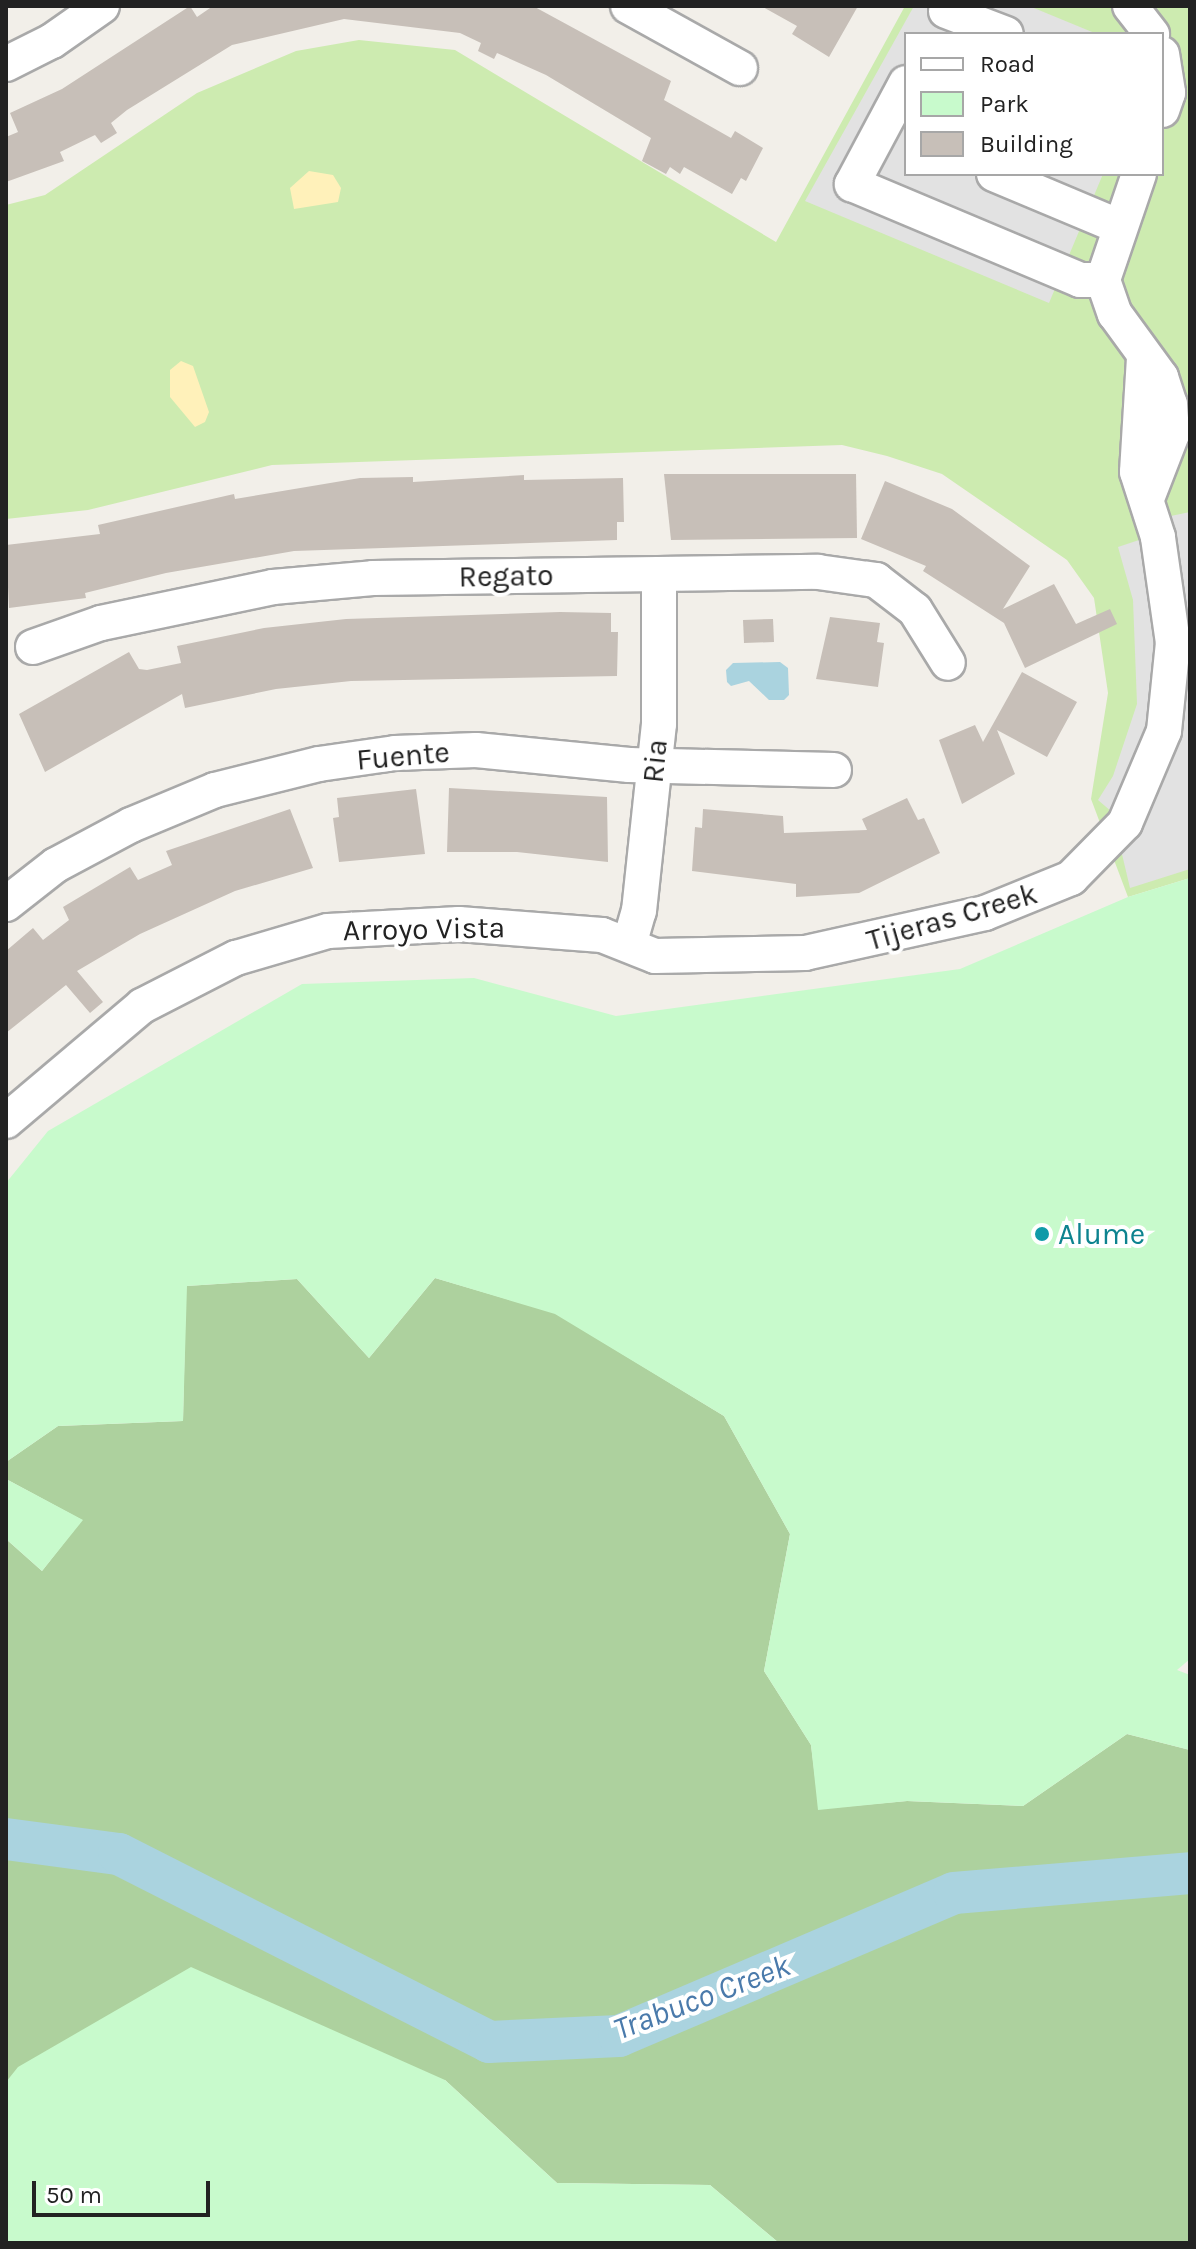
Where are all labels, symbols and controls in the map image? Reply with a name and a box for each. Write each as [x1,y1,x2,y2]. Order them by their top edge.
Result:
legend [904,32,1164,176]
text: Road [980,50,1035,78]
text: Park [980,90,1029,118]
text: Building [980,130,1073,158]
street label: Regato [458,557,554,595]
street label: Fuente [355,734,451,778]
street label: Ria [635,737,675,785]
street label: Tijeras Creek [862,875,1042,959]
street label: Arroyo Vista [343,910,505,948]
place label: Alume [1058,1216,1145,1252]
marker: Alume [1033,1225,1051,1243]
water label: Trabuco Creek [608,1947,796,2049]
scale bar [36,2165,214,2215]
text: 50 m [46,2181,102,2209]

